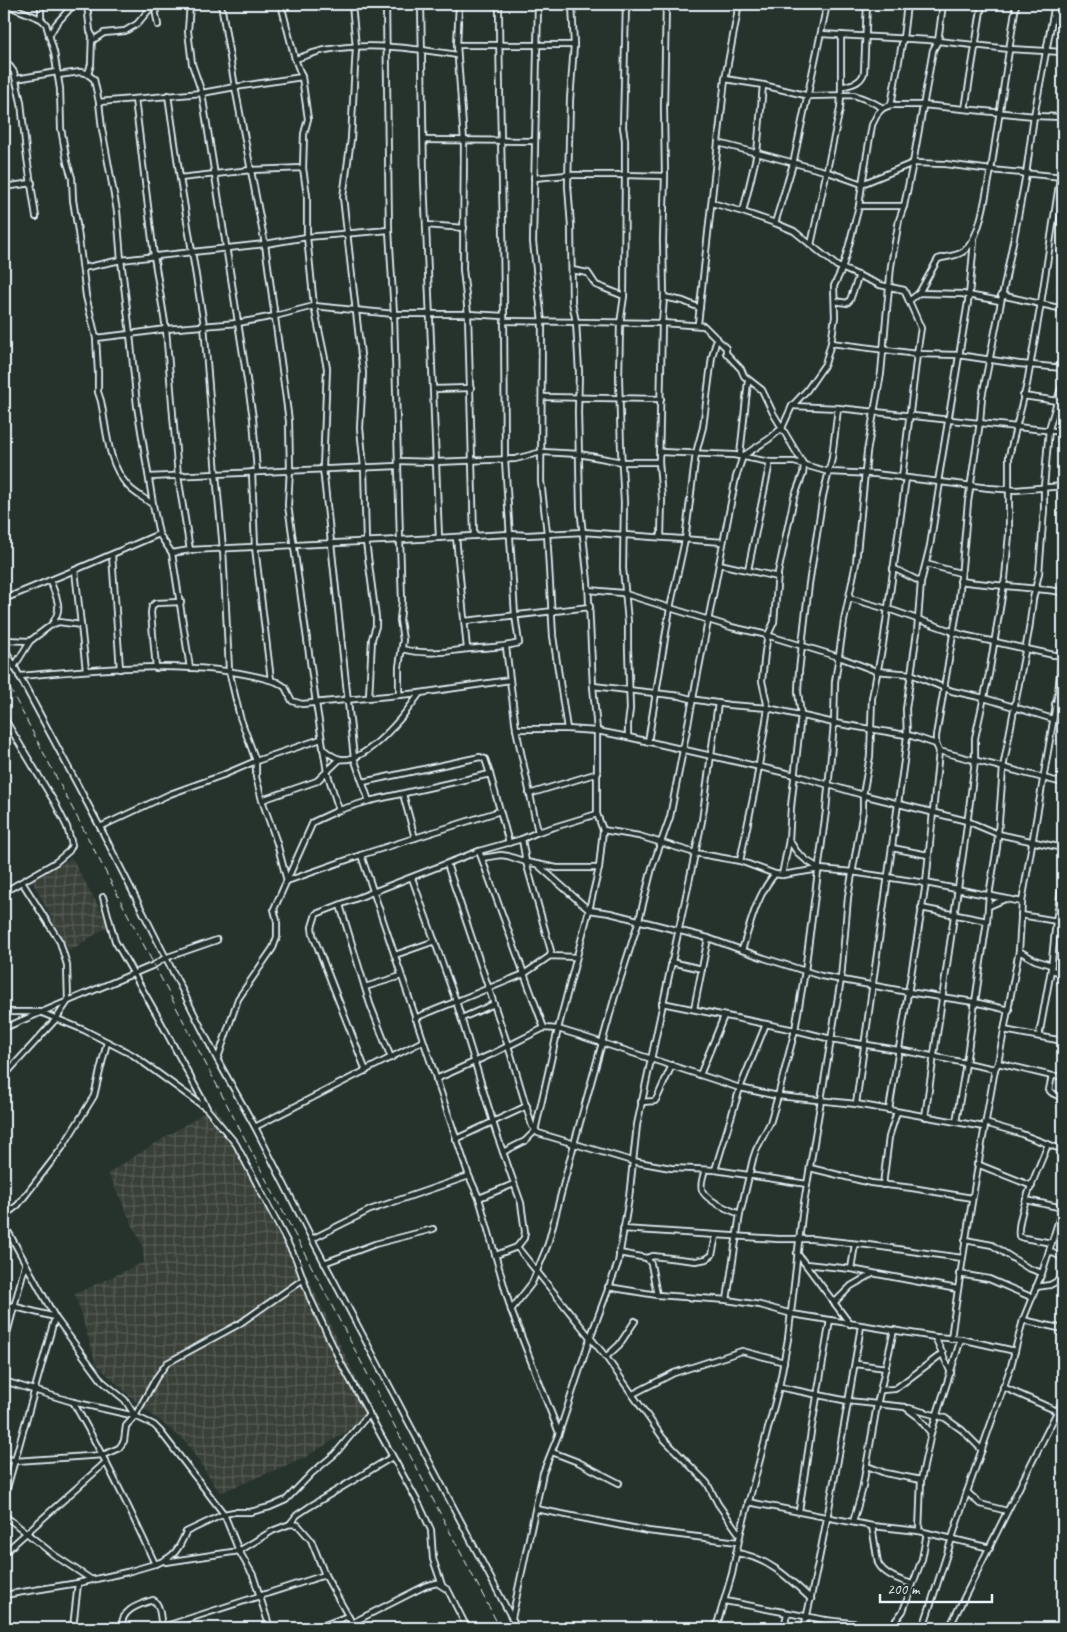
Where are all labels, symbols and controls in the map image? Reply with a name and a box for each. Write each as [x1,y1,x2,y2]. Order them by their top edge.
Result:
scale bar [880,1572,992,1604]
text: 200 m [887,1580,921,1599]

